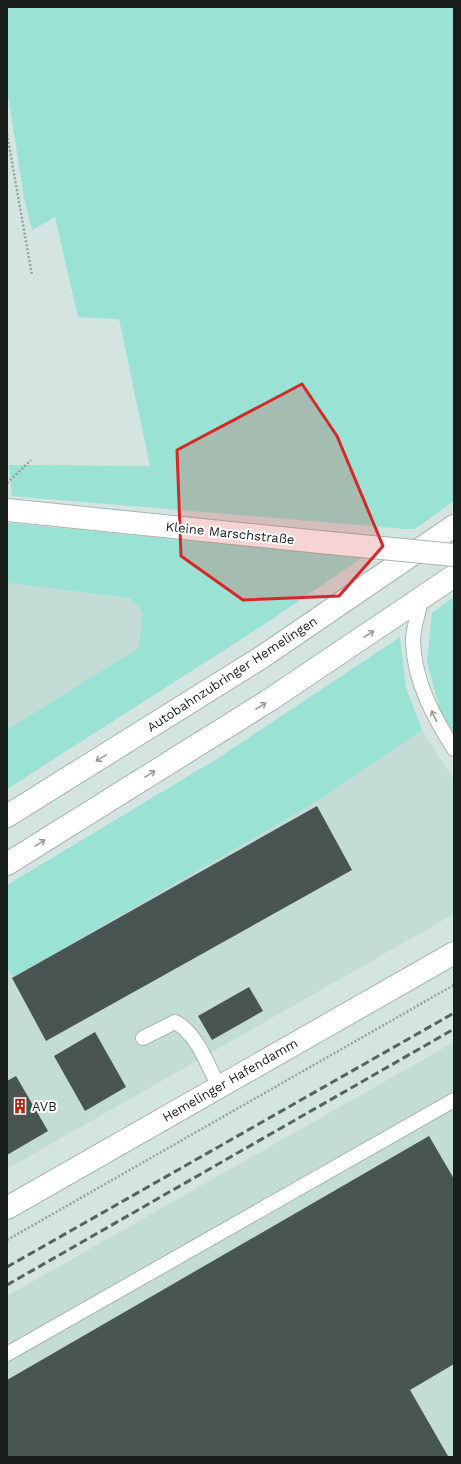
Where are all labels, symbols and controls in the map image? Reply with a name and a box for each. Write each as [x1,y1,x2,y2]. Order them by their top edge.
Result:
street label: Kleine Marschstraße [165,519,295,547]
street label: Autobahnzubringer Hemelingen [144,613,320,735]
one-way arrow [363,630,374,638]
one-way arrow [255,701,267,709]
one-way arrow [430,710,437,722]
one-way arrow [95,754,107,762]
one-way arrow [145,770,156,779]
one-way arrow [34,839,45,847]
street label: Hemelinger Hafendamm [160,1035,300,1125]
building icon: AVB [11,1097,29,1115]
place label: AVB [32,1099,57,1114]

